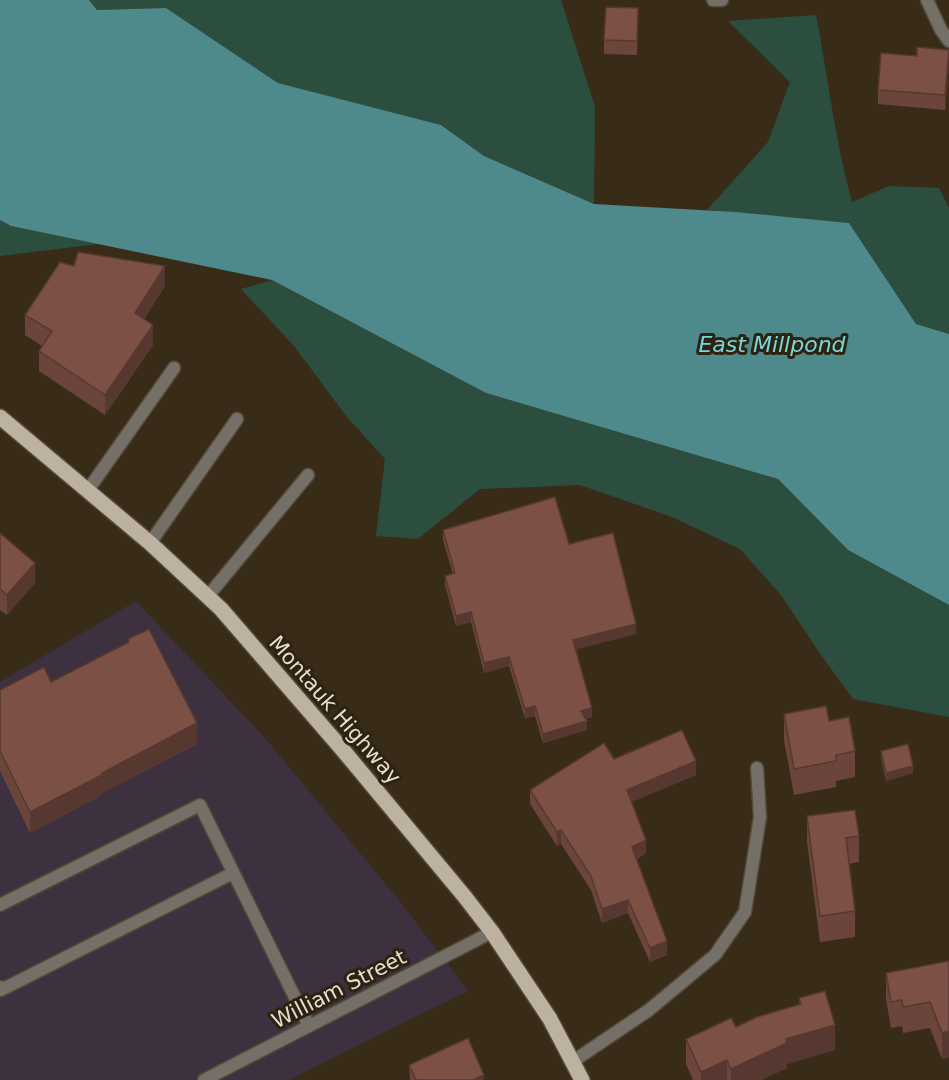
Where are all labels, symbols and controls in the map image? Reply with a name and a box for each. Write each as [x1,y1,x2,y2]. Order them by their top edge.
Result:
water label: East Millpond [698,332,847,357]
street label: Montauk Highway [264,631,406,789]
street label: William Street [268,945,410,1033]

